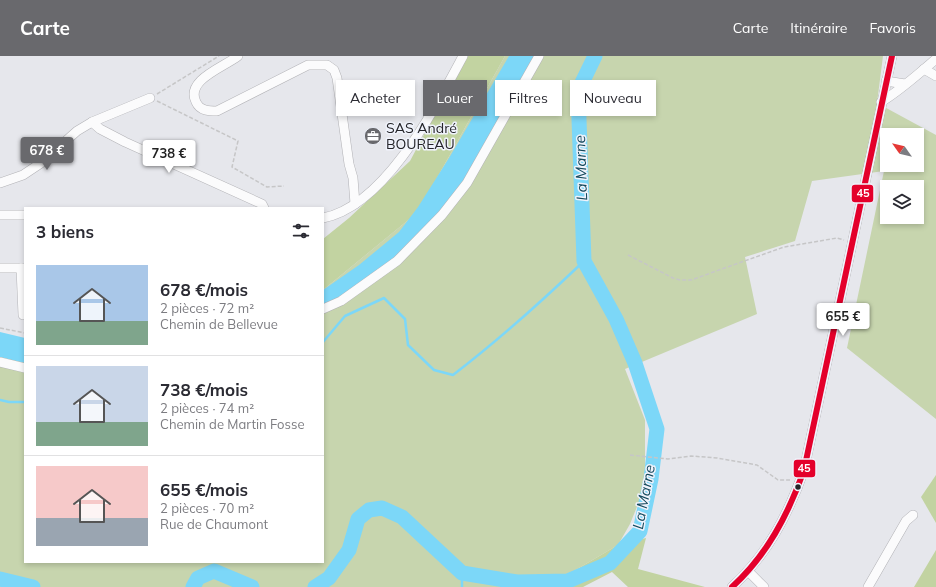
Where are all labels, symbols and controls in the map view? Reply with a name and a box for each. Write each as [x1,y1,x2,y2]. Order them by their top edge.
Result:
text: Carte [20,16,70,40]
text: Carte [733,19,768,37]
text: Itinéraire [790,19,847,37]
text: Favoris [869,19,916,37]
chip: Acheter [336,80,415,116]
chip: Louer [423,80,487,116]
chip: Filtres [495,80,562,116]
chip: Nouveau [570,80,656,116]
place label: SAS André BOUREAU [386,119,457,153]
office icon: SAS André BOUREAU [363,126,383,146]
north arrow [880,128,924,172]
map controls [880,128,924,224]
water label: La Marne [570,135,591,201]
pin: 678 € [19,137,75,171]
pin: 738 € [141,140,197,174]
text: 678 € [30,142,64,158]
text: 738 € [152,145,186,161]
button: layers [880,180,924,224]
line badge: 45 [851,184,874,203]
text: 45 [856,186,870,200]
icon: filters [290,220,312,242]
text: 3 biens [36,221,94,242]
text: 678 €/mois [160,279,248,300]
icon: home [68,281,116,329]
text: 2 pièces · 72 m² [160,300,254,316]
pin: 655 € [815,303,871,337]
text: 655 € [826,308,860,324]
text: Chemin de Bellevue [160,316,278,332]
text: 738 €/mois [160,379,248,400]
icon: home [68,382,116,430]
text: 2 pièces · 74 m² [160,400,254,416]
text: Chemin de Martin Fosse [160,416,305,432]
line badge: 45 [793,459,816,478]
text: 45 [797,461,811,475]
water label: La Marne [628,463,659,531]
text: 655 €/mois [160,479,248,500]
icon: home [68,482,116,530]
unlabelled marker [793,482,803,492]
text: 2 pièces · 70 m² [160,500,254,516]
text: Rue de Chaumont [160,516,268,532]

